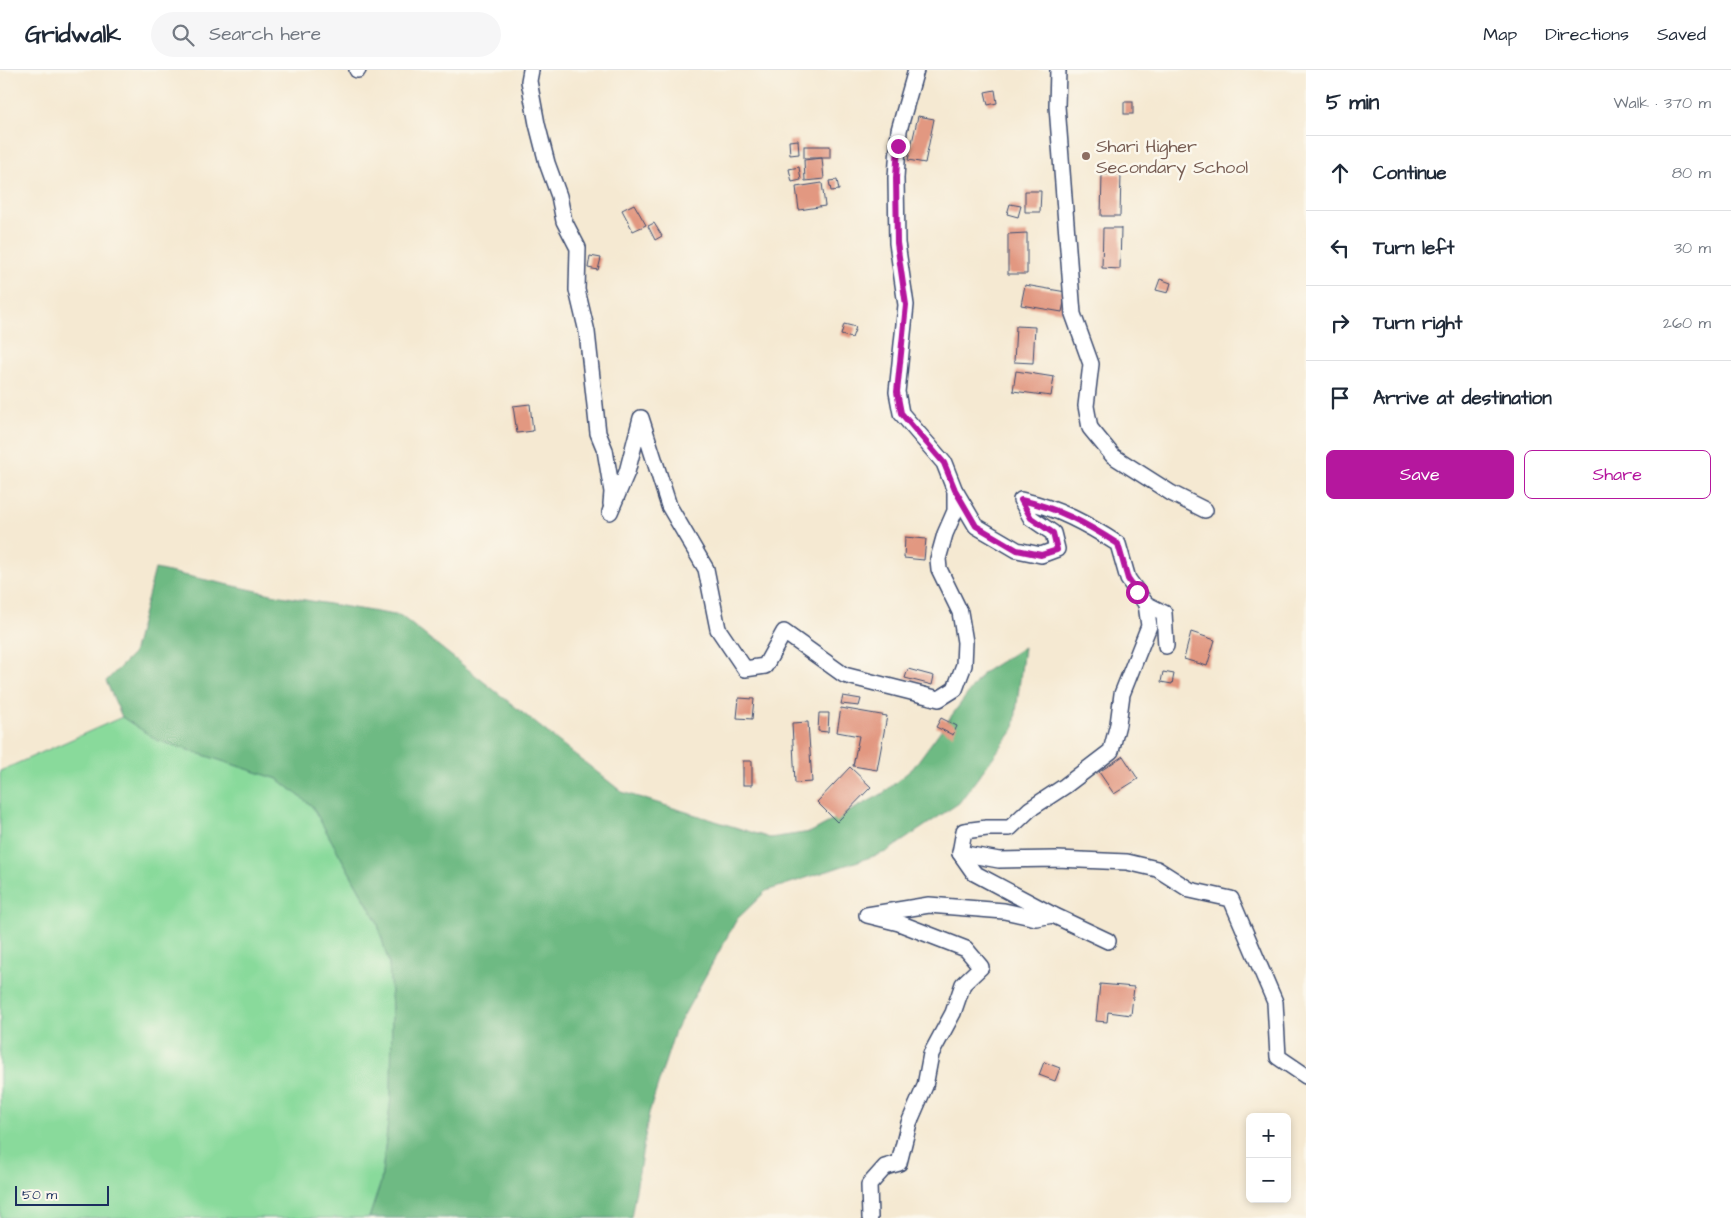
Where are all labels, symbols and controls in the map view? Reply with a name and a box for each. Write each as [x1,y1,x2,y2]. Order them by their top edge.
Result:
search box [151,12,501,57]
text: Gridwalk [25,18,121,52]
icon: search [169,21,197,49]
text: Search here [209,21,321,48]
text: Map [1483,22,1517,47]
text: Directions [1545,22,1629,47]
text: Saved [1657,22,1706,47]
text: 5 min [1326,88,1379,117]
text: Walk · 370 m [1613,92,1711,114]
place label: Shari Higher Secondary School [1096,134,1248,181]
route end [887,135,910,158]
marker: Shari Higher Secondary School [1080,150,1092,162]
icon: ahead [1326,159,1354,187]
text: Continue [1373,160,1447,187]
text: 80 m [1672,162,1711,184]
icon: left [1326,234,1354,262]
text: Turn left [1373,235,1454,262]
text: 30 m [1674,237,1711,259]
icon: right [1326,309,1354,337]
text: Turn right [1373,310,1462,337]
text: 260 m [1663,312,1711,334]
icon: arrive [1326,384,1354,412]
text: Arrive at destination [1373,385,1552,412]
button: Save [1326,450,1514,499]
button: Share [1524,450,1711,499]
route start [1126,581,1149,604]
map controls [1246,1113,1291,1203]
button: + [1246,1113,1291,1158]
button: − [1246,1158,1291,1203]
scale bar [15,1183,109,1206]
text: 50 m [22,1185,57,1205]

